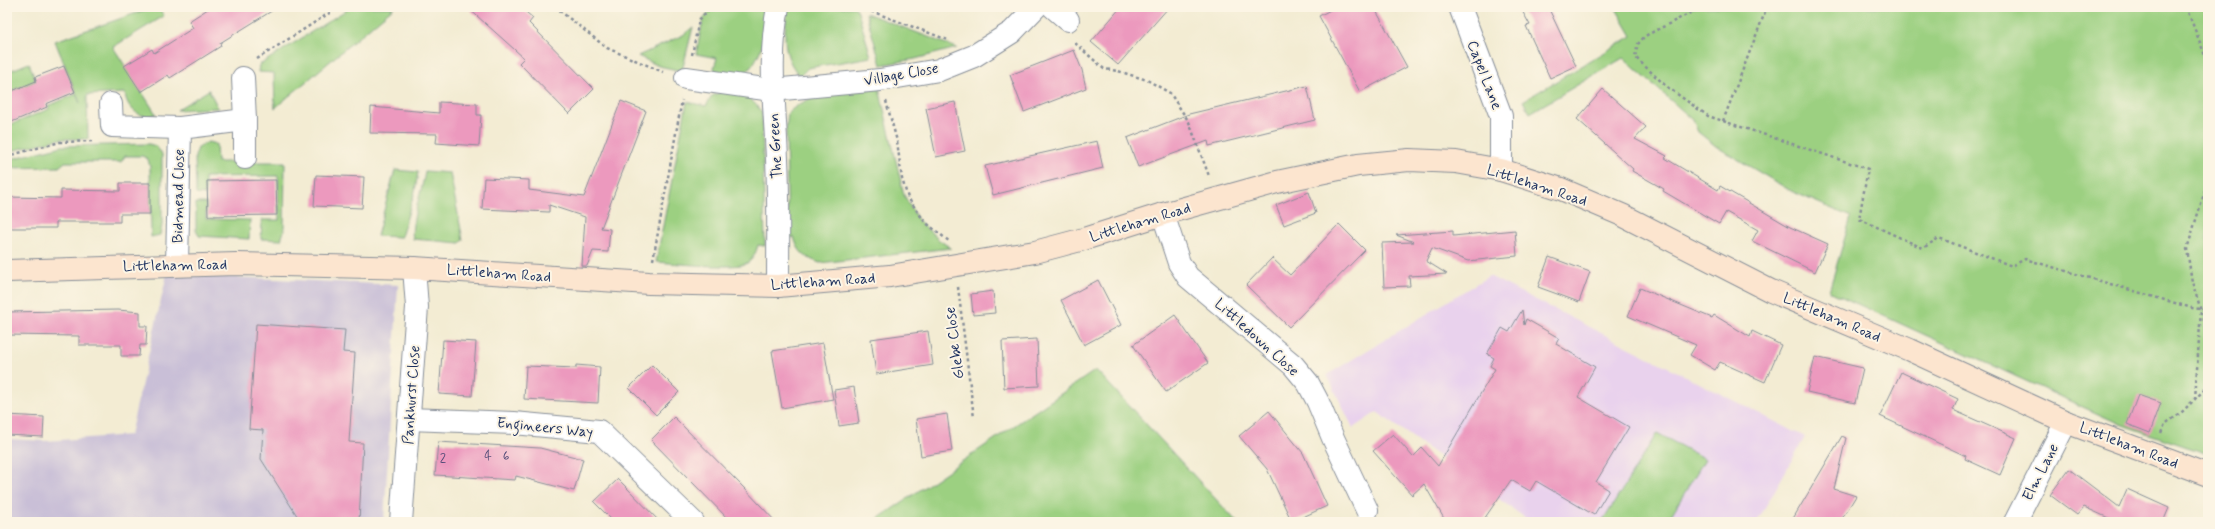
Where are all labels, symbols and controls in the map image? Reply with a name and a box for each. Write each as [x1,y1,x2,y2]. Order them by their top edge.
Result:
street label: Capel Lane [1462,38,1506,113]
street label: Village Close [862,59,940,91]
street label: The Green [764,113,788,179]
street label: Bidmead Close [168,148,190,243]
street label: Littleham Road [1484,160,1589,212]
street label: Littleham Road [1087,198,1193,248]
street label: Littleham Road [123,255,227,277]
street label: Littleham Road [446,260,552,288]
street label: Littleham Road [770,268,876,296]
street label: Littleham Road [1780,288,1884,348]
street label: Littledown Close [1210,294,1303,381]
street label: Glebe Close [941,305,969,380]
street label: Pankhurst Close [399,345,425,445]
street label: Engineers Way [496,413,594,444]
street label: Littleham Road [2076,418,2181,474]
street label: Elm Lane [2018,440,2064,505]
house number: 4 [484,448,492,465]
house number: 6 [503,448,510,465]
house number: 2 [440,450,447,467]

